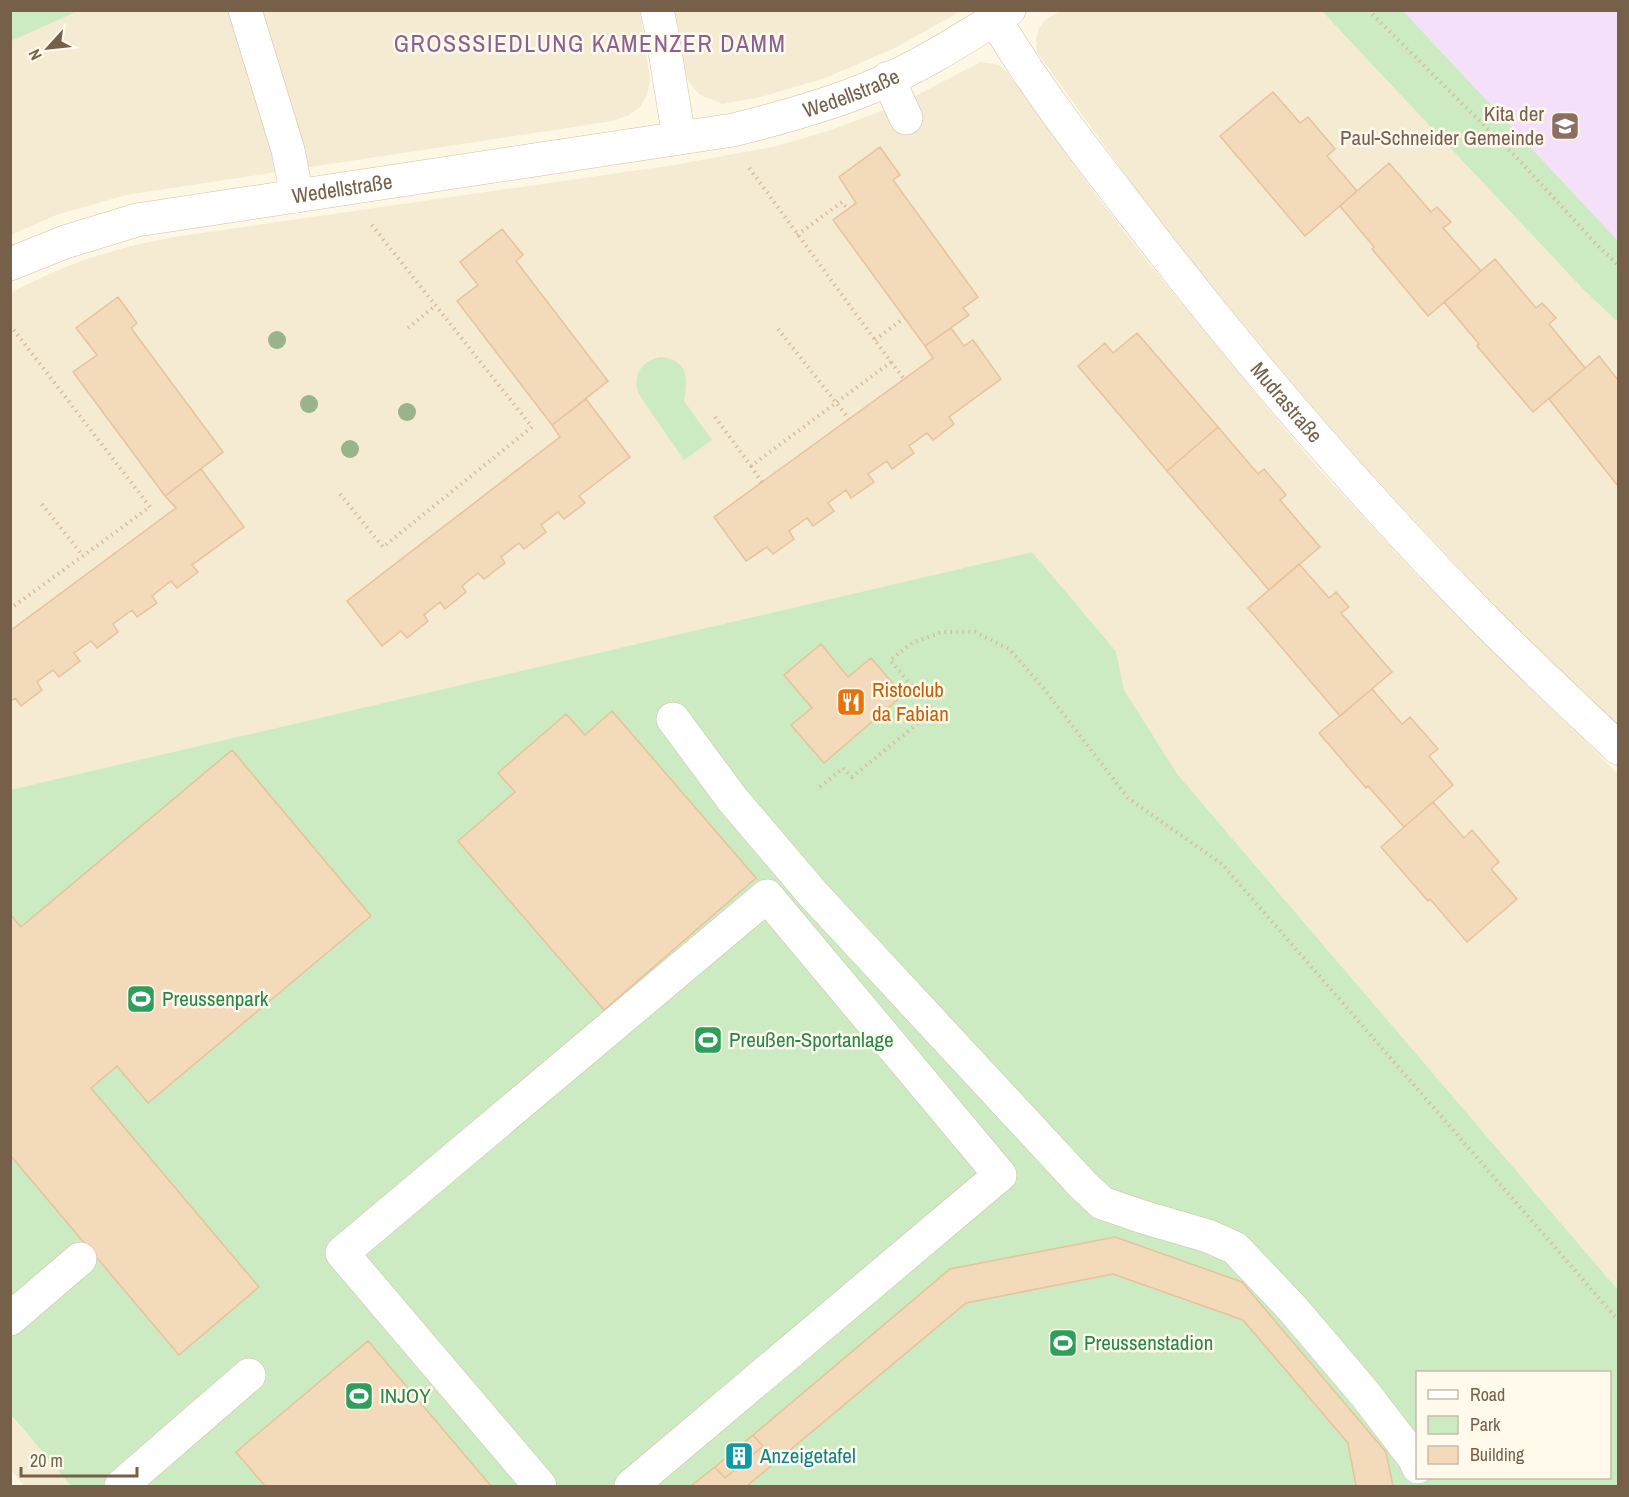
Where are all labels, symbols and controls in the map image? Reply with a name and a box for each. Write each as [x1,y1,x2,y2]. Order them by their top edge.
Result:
north arrow [18,18,78,78]
district label: GROSSSIEDLUNG KAMENZER DAMM [394,27,786,59]
text: N [23,46,47,64]
street label: Wedellstraße [799,61,904,124]
place label: Kita der Paul-Schneider Gemeinde [1340,99,1544,152]
school or university icon: Kita der Paul-Schneider Gemeinde [1549,110,1581,142]
street label: Wedellstraße [290,167,394,210]
street label: Mudrastraße [1244,356,1329,449]
place label: Ristoclub da Fabian [872,675,949,728]
restaurant icon: Ristoclub da Fabian [835,686,867,718]
sports icon: Preussenpark [125,983,157,1015]
place label: Preussenpark [162,984,269,1013]
sports icon: Preußen-Sportanlage [692,1024,724,1056]
place label: Preußen-Sportanlage [729,1025,894,1054]
sports icon: Preussenstadion [1047,1327,1079,1359]
place label: Preussenstadion [1084,1328,1213,1357]
legend [1416,1371,1611,1479]
sports icon: INJOY [343,1380,375,1412]
place label: INJOY [380,1381,431,1410]
text: Road [1470,1382,1505,1407]
text: Park [1470,1412,1501,1437]
scale bar [21,1440,136,1478]
building icon: Anzeigetafel [723,1440,755,1472]
place label: Anzeigetafel [759,1441,856,1470]
text: Building [1470,1442,1525,1467]
text: 20 m [30,1448,63,1473]

